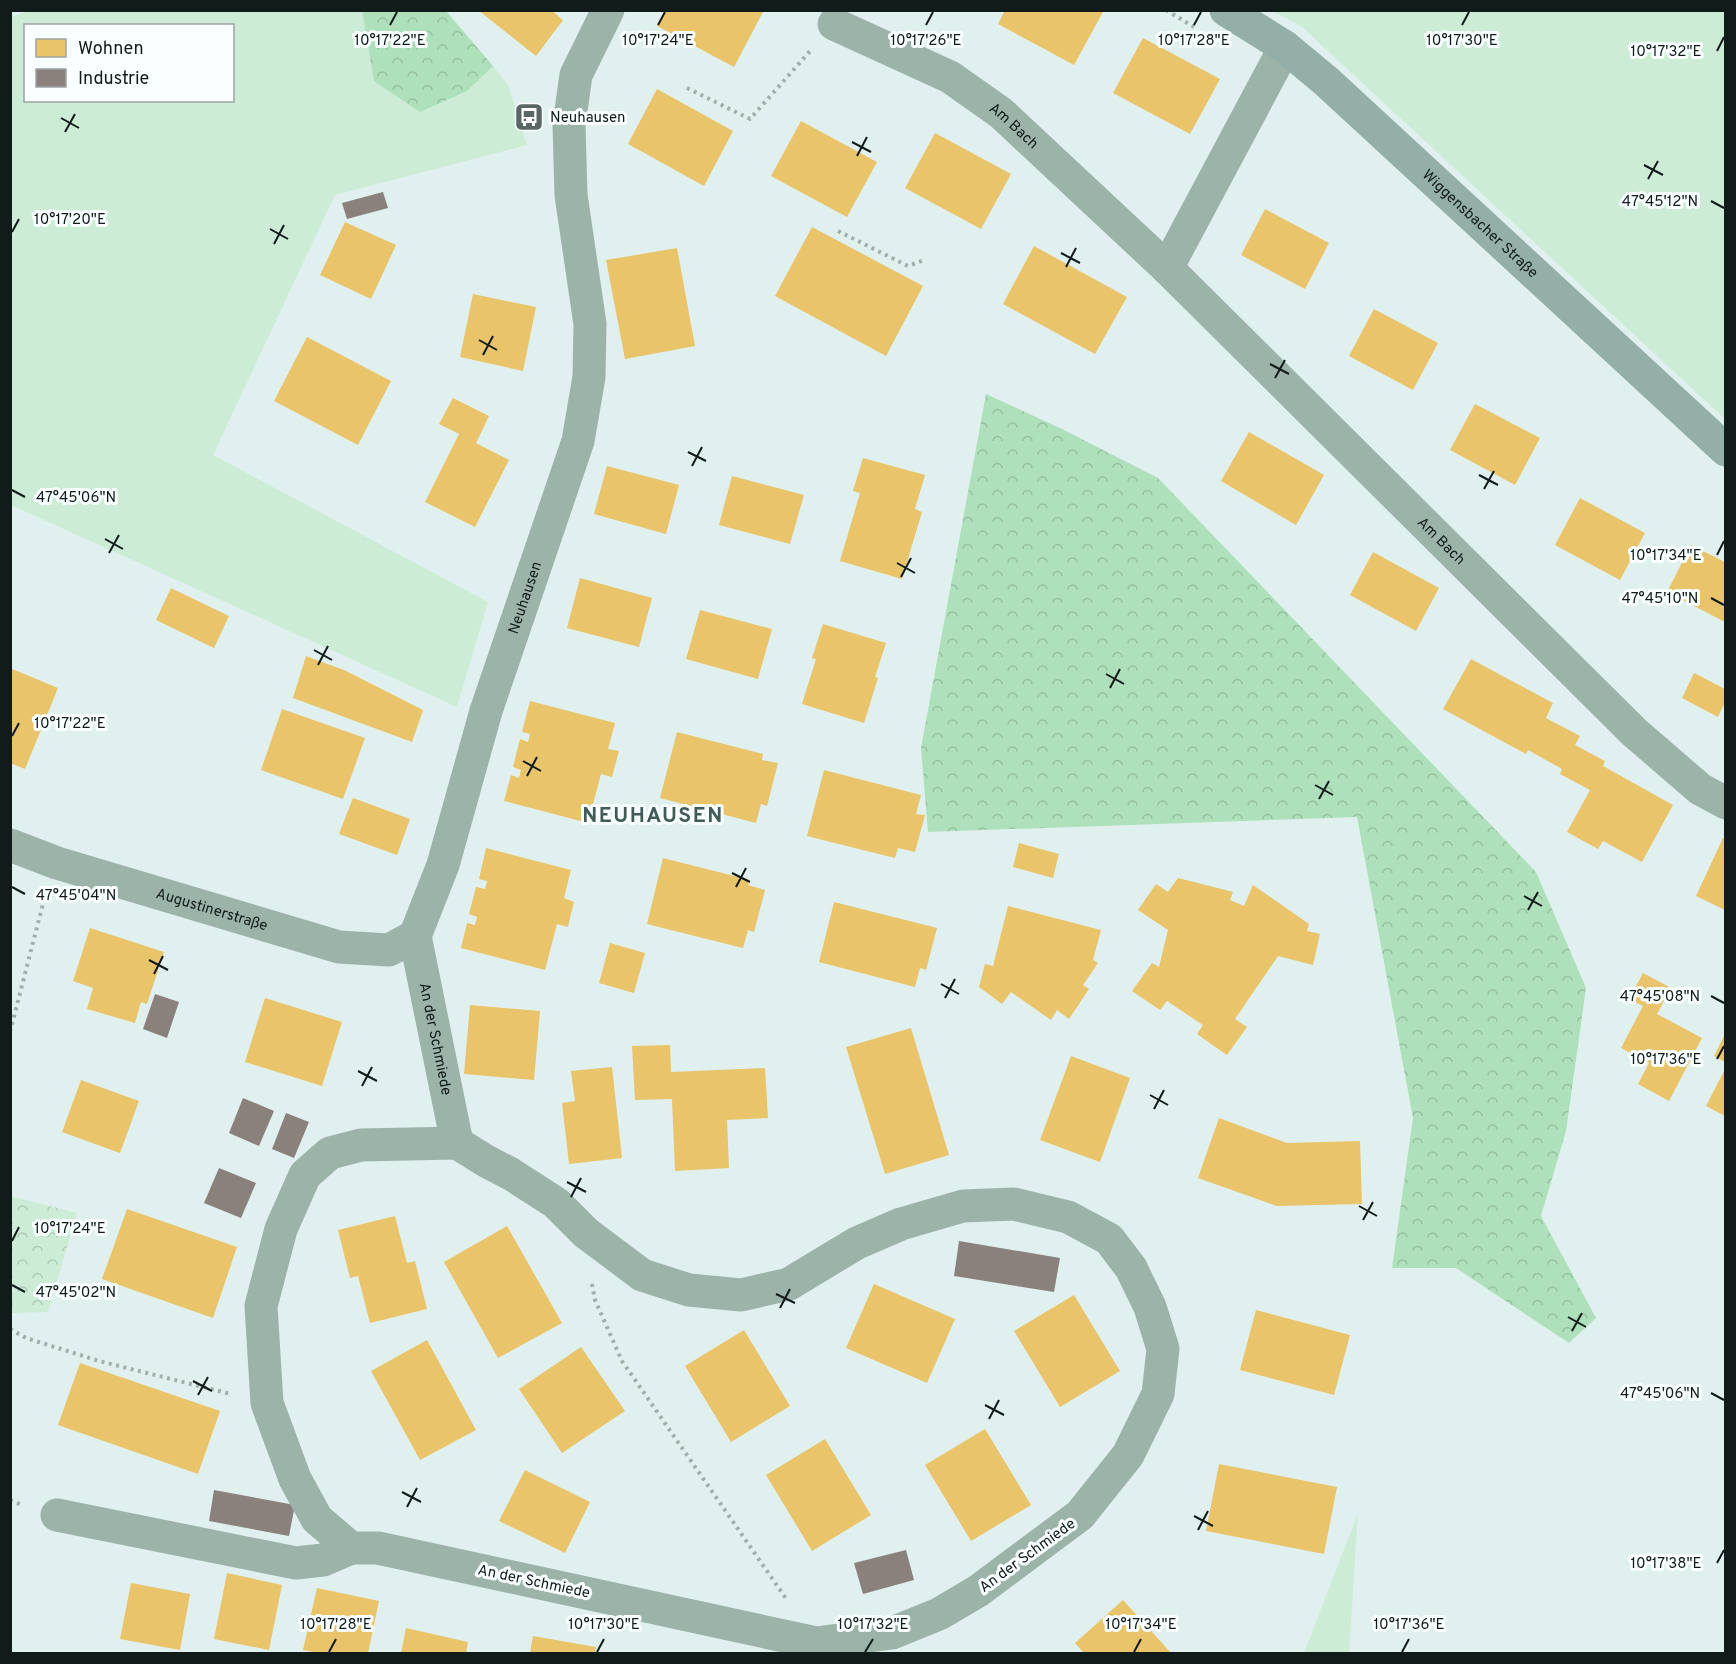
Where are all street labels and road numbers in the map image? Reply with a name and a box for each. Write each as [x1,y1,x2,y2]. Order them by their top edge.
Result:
street label: Am Bach [985,99,1042,154]
street label: Wiggensbacher Straße [1417,166,1541,283]
street label: Am Bach [1412,514,1469,570]
street label: Neuhausen [505,559,547,637]
street label: Augustinerstraße [153,885,270,936]
street label: An der Schmiede [414,981,455,1097]
street label: An der Schmiede [976,1515,1080,1598]
street label: An der Schmiede [476,1561,592,1604]

